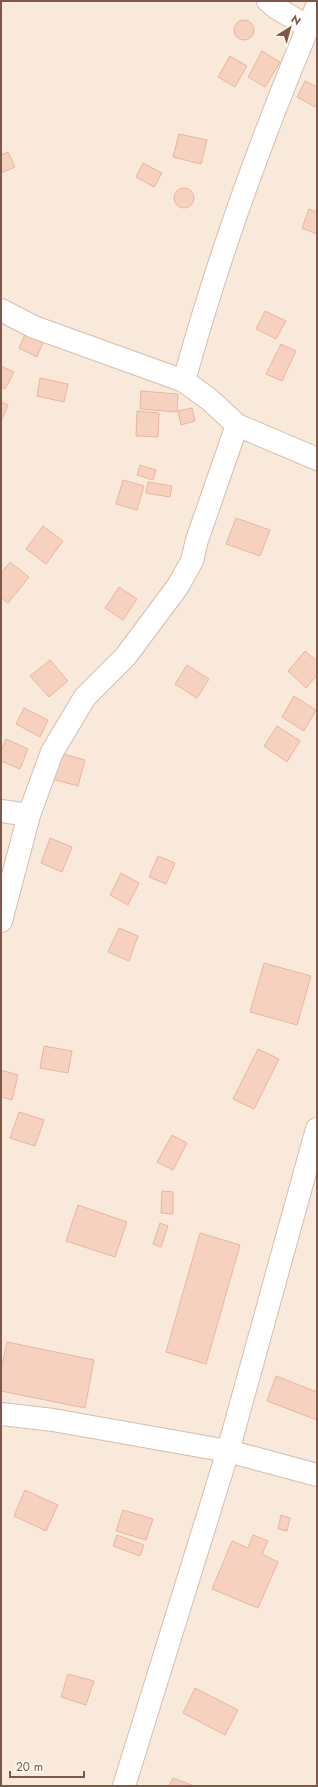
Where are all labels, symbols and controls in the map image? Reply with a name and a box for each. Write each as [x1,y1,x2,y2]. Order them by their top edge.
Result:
north arrow [270,8,310,48]
text: N [288,11,304,29]
scale bar [10,1753,84,1779]
text: 20 m [16,1758,43,1776]

